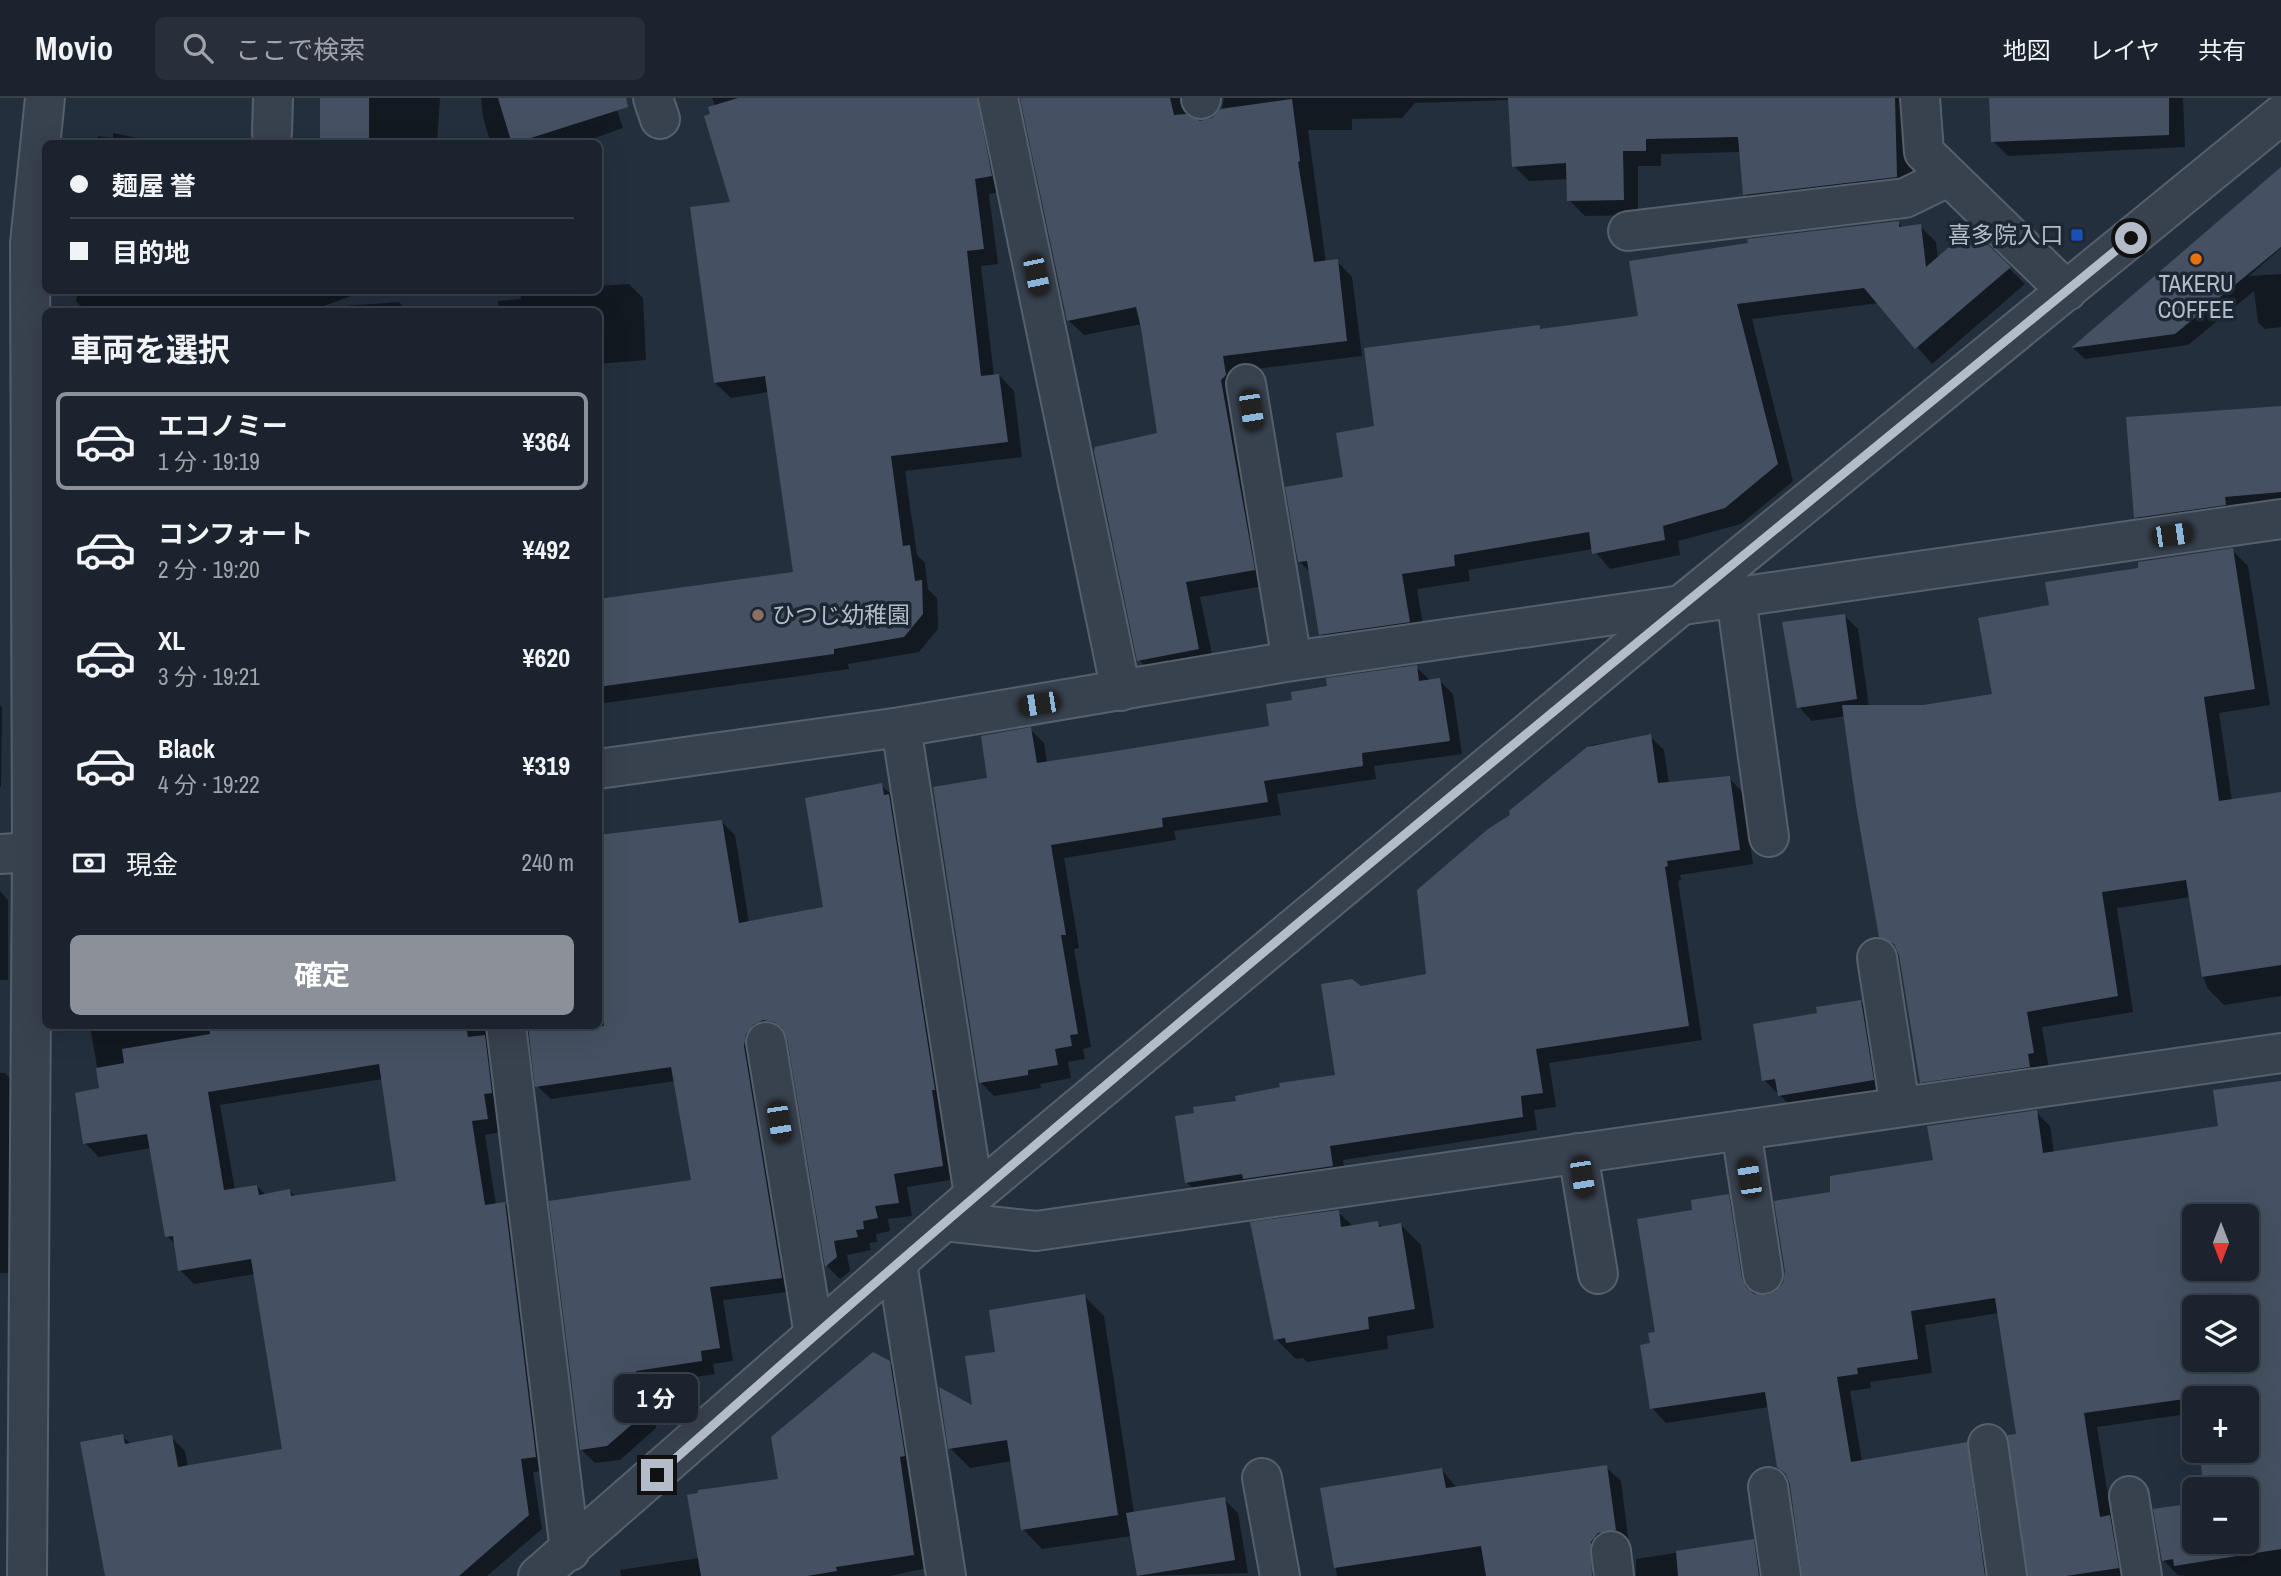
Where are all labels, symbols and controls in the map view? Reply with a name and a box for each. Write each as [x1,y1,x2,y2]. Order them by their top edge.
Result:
search box [155,17,645,80]
text: Movio [35,26,113,70]
icon: search [179,29,217,67]
text: ここで検索 [235,32,365,67]
text: 地図 [2003,34,2051,66]
text: レイヤ [2089,34,2160,66]
text: 共有 [2198,34,2246,66]
text: 麺屋 誉 [112,168,196,203]
place label: 喜多院入口 [1948,219,2063,250]
route start [2115,222,2147,254]
marker: 喜多院入口 [2069,227,2085,243]
text: 目的地 [112,235,190,270]
marker: TAKERU COFFEE [2188,251,2204,267]
car [1022,252,1051,298]
place label: TAKERU COFFEE [2158,268,2234,325]
text: 車両を選択 [70,328,230,371]
car [1238,388,1265,432]
text: エコノミー [158,408,288,443]
icon: car [74,410,137,473]
text: ¥364 [523,424,570,459]
text: 1 分 · 19:19 [158,446,260,477]
text: コンフォート [158,516,313,551]
icon: car [74,518,137,581]
car [2150,522,2195,548]
text: ¥492 [523,532,570,567]
text: 2 分 · 19:20 [158,554,260,585]
place label: ひつじ幼稚園 [772,599,910,630]
marker: ひつじ幼稚園 [750,607,766,623]
text: XL [158,623,185,658]
icon: car [74,626,137,689]
text: ¥620 [523,640,570,675]
text: 3 分 · 19:21 [158,661,260,692]
car [1017,690,1062,718]
text: Black [158,731,215,766]
icon: car [74,734,137,797]
text: ¥319 [523,748,570,783]
text: 4 分 · 19:22 [158,769,260,800]
icon: cash [70,844,108,882]
text: 現金 [126,847,178,882]
text: 240 m [522,847,574,878]
button: 確定 [70,935,574,1015]
car [766,1100,793,1144]
car [1569,1155,1596,1199]
car [1736,1156,1763,1200]
north arrow [2182,1204,2259,1281]
map controls [2182,1204,2259,1554]
button: layers [2182,1295,2259,1372]
callout: 1 分 [615,1374,699,1422]
text: 1 分 [637,1383,675,1414]
button: + [2182,1386,2259,1463]
route end [641,1459,673,1491]
button: − [2182,1477,2259,1554]

